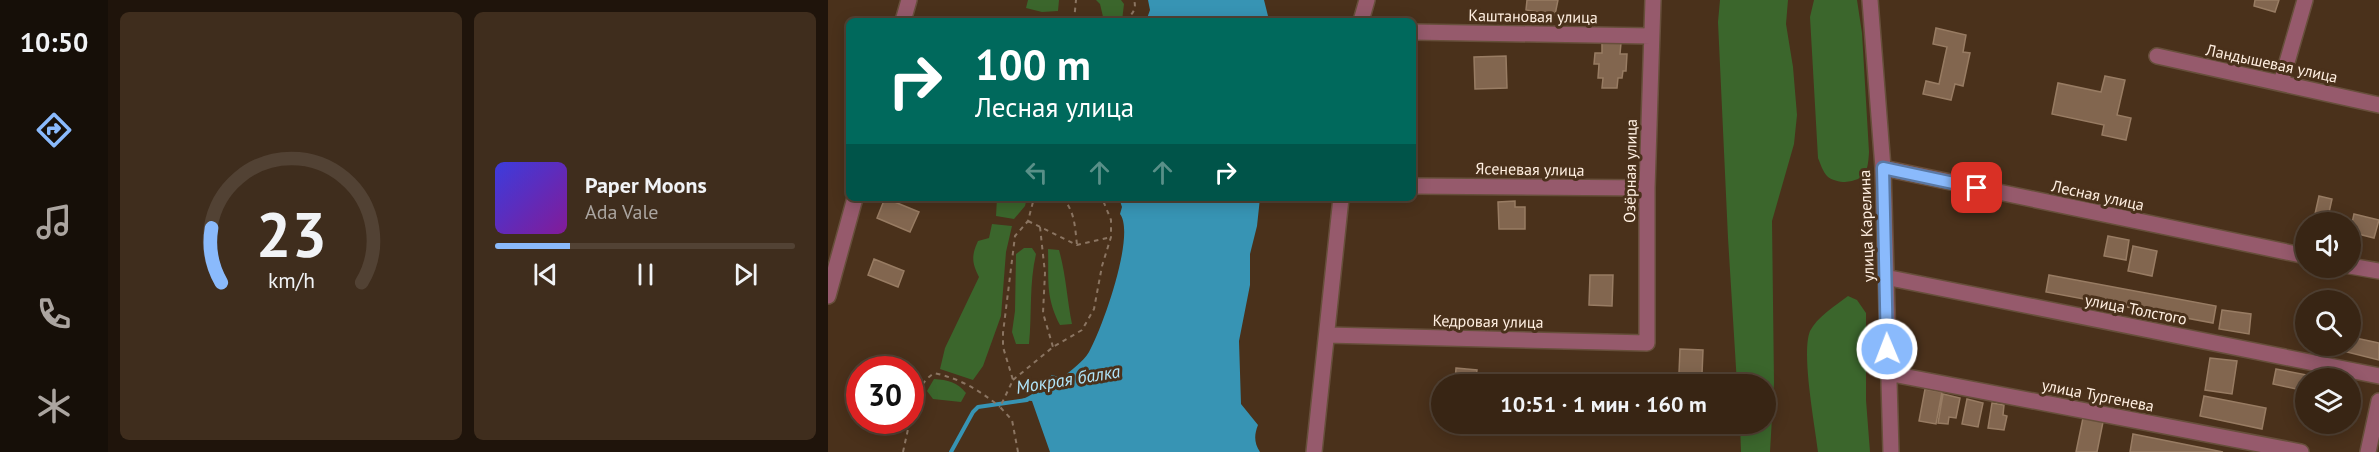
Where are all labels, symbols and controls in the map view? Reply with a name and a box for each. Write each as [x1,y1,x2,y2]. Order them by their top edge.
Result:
street label: Каштановая улица [1468,5,1598,27]
text: 10:50 [20,25,88,59]
text: 100 m [975,37,1091,92]
street label: Ландышевая улица [2203,39,2340,87]
icon: right [876,42,954,120]
text: Лесная улица [975,90,1134,124]
icon: directions [33,109,75,151]
street label: Озёрная улица [1619,119,1641,223]
icon: left [1020,156,1053,189]
icon: ahead [1083,156,1116,189]
icon: ahead [1146,156,1179,189]
icon: right [1209,156,1242,189]
street label: Ясеневая улица [1475,158,1585,180]
pin [1951,162,2002,213]
street label: улица Карелина [1854,169,1878,283]
text: Paper Moons [585,171,707,199]
icon: arrive [1960,171,1993,204]
street label: Лесная улица [2049,175,2146,215]
text: 23 [256,193,326,274]
text: Ada Vale [585,199,658,225]
icon: music [33,201,75,243]
map controls [2295,212,2361,434]
button: sound [2295,212,2361,278]
icon: previous [529,258,562,291]
icon: pause [629,258,662,291]
icon: next [729,258,762,291]
text: km/h [267,266,314,294]
street label: улица Толстого [2083,289,2189,329]
button: search [2295,290,2361,356]
icon: phone [33,293,75,335]
street label: Кедровая улица [1432,310,1544,332]
position arrow [1855,317,1919,381]
speed limit sign: 30 [846,356,924,434]
water label: Мокрая балка [1014,359,1122,399]
button: layers [2295,368,2361,434]
street label: улица Тургенева [2040,374,2156,416]
icon: climate [33,385,75,427]
text: 10:51 · 1 мин · 160 m [1500,390,1707,418]

